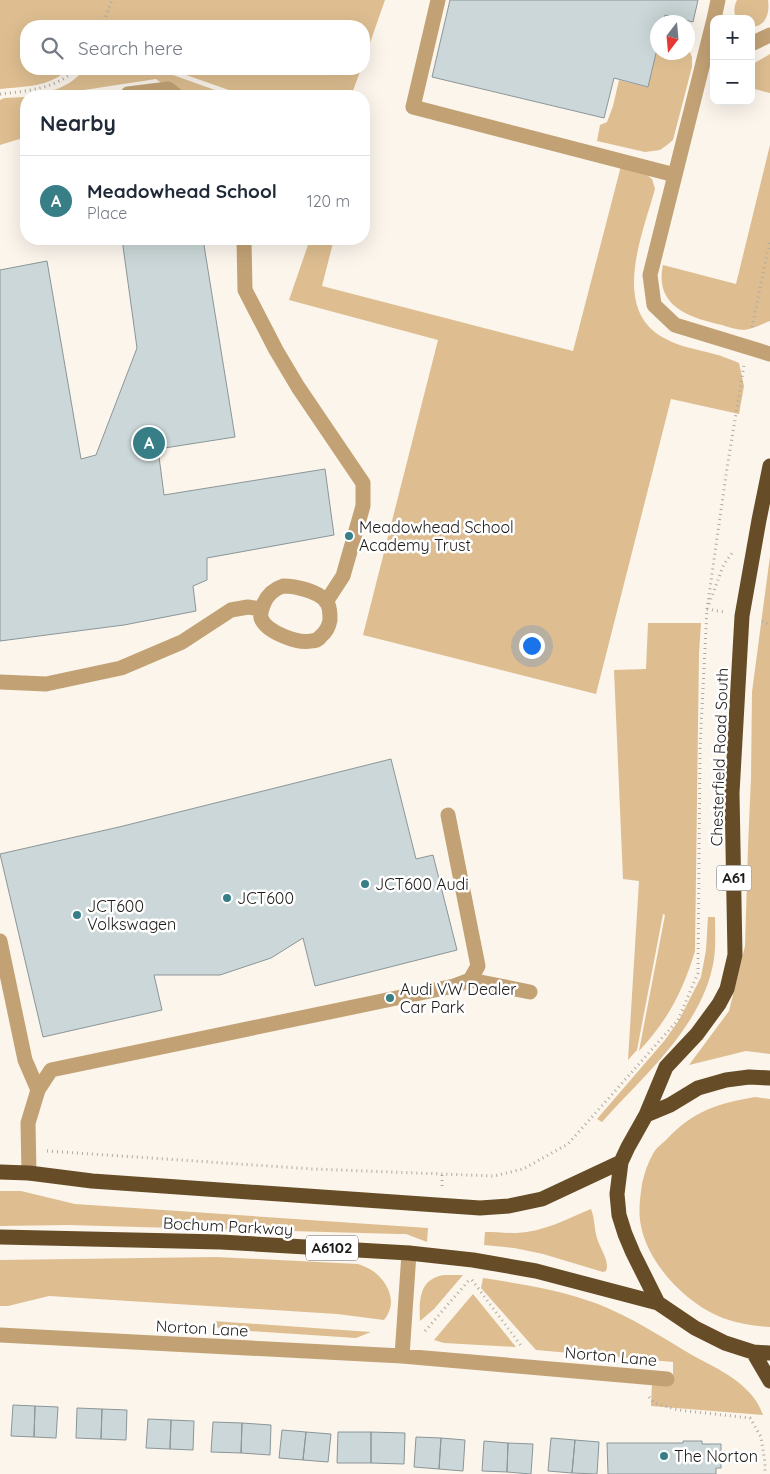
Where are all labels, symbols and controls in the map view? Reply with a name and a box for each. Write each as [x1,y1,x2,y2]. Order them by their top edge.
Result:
north arrow [650,15,695,60]
map controls [710,15,755,105]
button: + [710,15,755,60]
search box [20,20,370,75]
icon: search [38,34,66,62]
text: Search here [78,36,183,60]
button: − [710,60,755,105]
text: Nearby [40,110,116,136]
text: Meadowhead School [87,179,277,203]
text: A [51,191,61,211]
text: 120 m [307,191,350,211]
text: Place [87,203,127,223]
pin: A [133,424,165,462]
place label: Meadowhead School Academy Trust [359,517,514,555]
marker: Meadowhead School Academy Trust [343,530,355,542]
your location [519,633,545,659]
street label: Chesterfield Road South [706,667,732,847]
road number: A61 [716,866,752,890]
place label: JCT600 Audi [375,874,469,894]
marker: JCT600 Audi [359,878,371,890]
place label: JCT600 [237,888,294,908]
marker: JCT600 [221,892,233,904]
place label: JCT600 Volkswagen [87,896,176,934]
marker: JCT600 Volkswagen [71,909,83,921]
place label: Audi VW Dealer Car Park [400,979,516,1017]
marker: Audi VW Dealer Car Park [384,992,396,1004]
street label: Bochum Parkway [162,1213,294,1239]
road number: A6102 [306,1236,358,1260]
street label: Norton Lane [155,1316,249,1340]
street label: Norton Lane [564,1342,658,1370]
place label: The Norton [674,1446,758,1466]
marker: The Norton [658,1450,670,1462]

